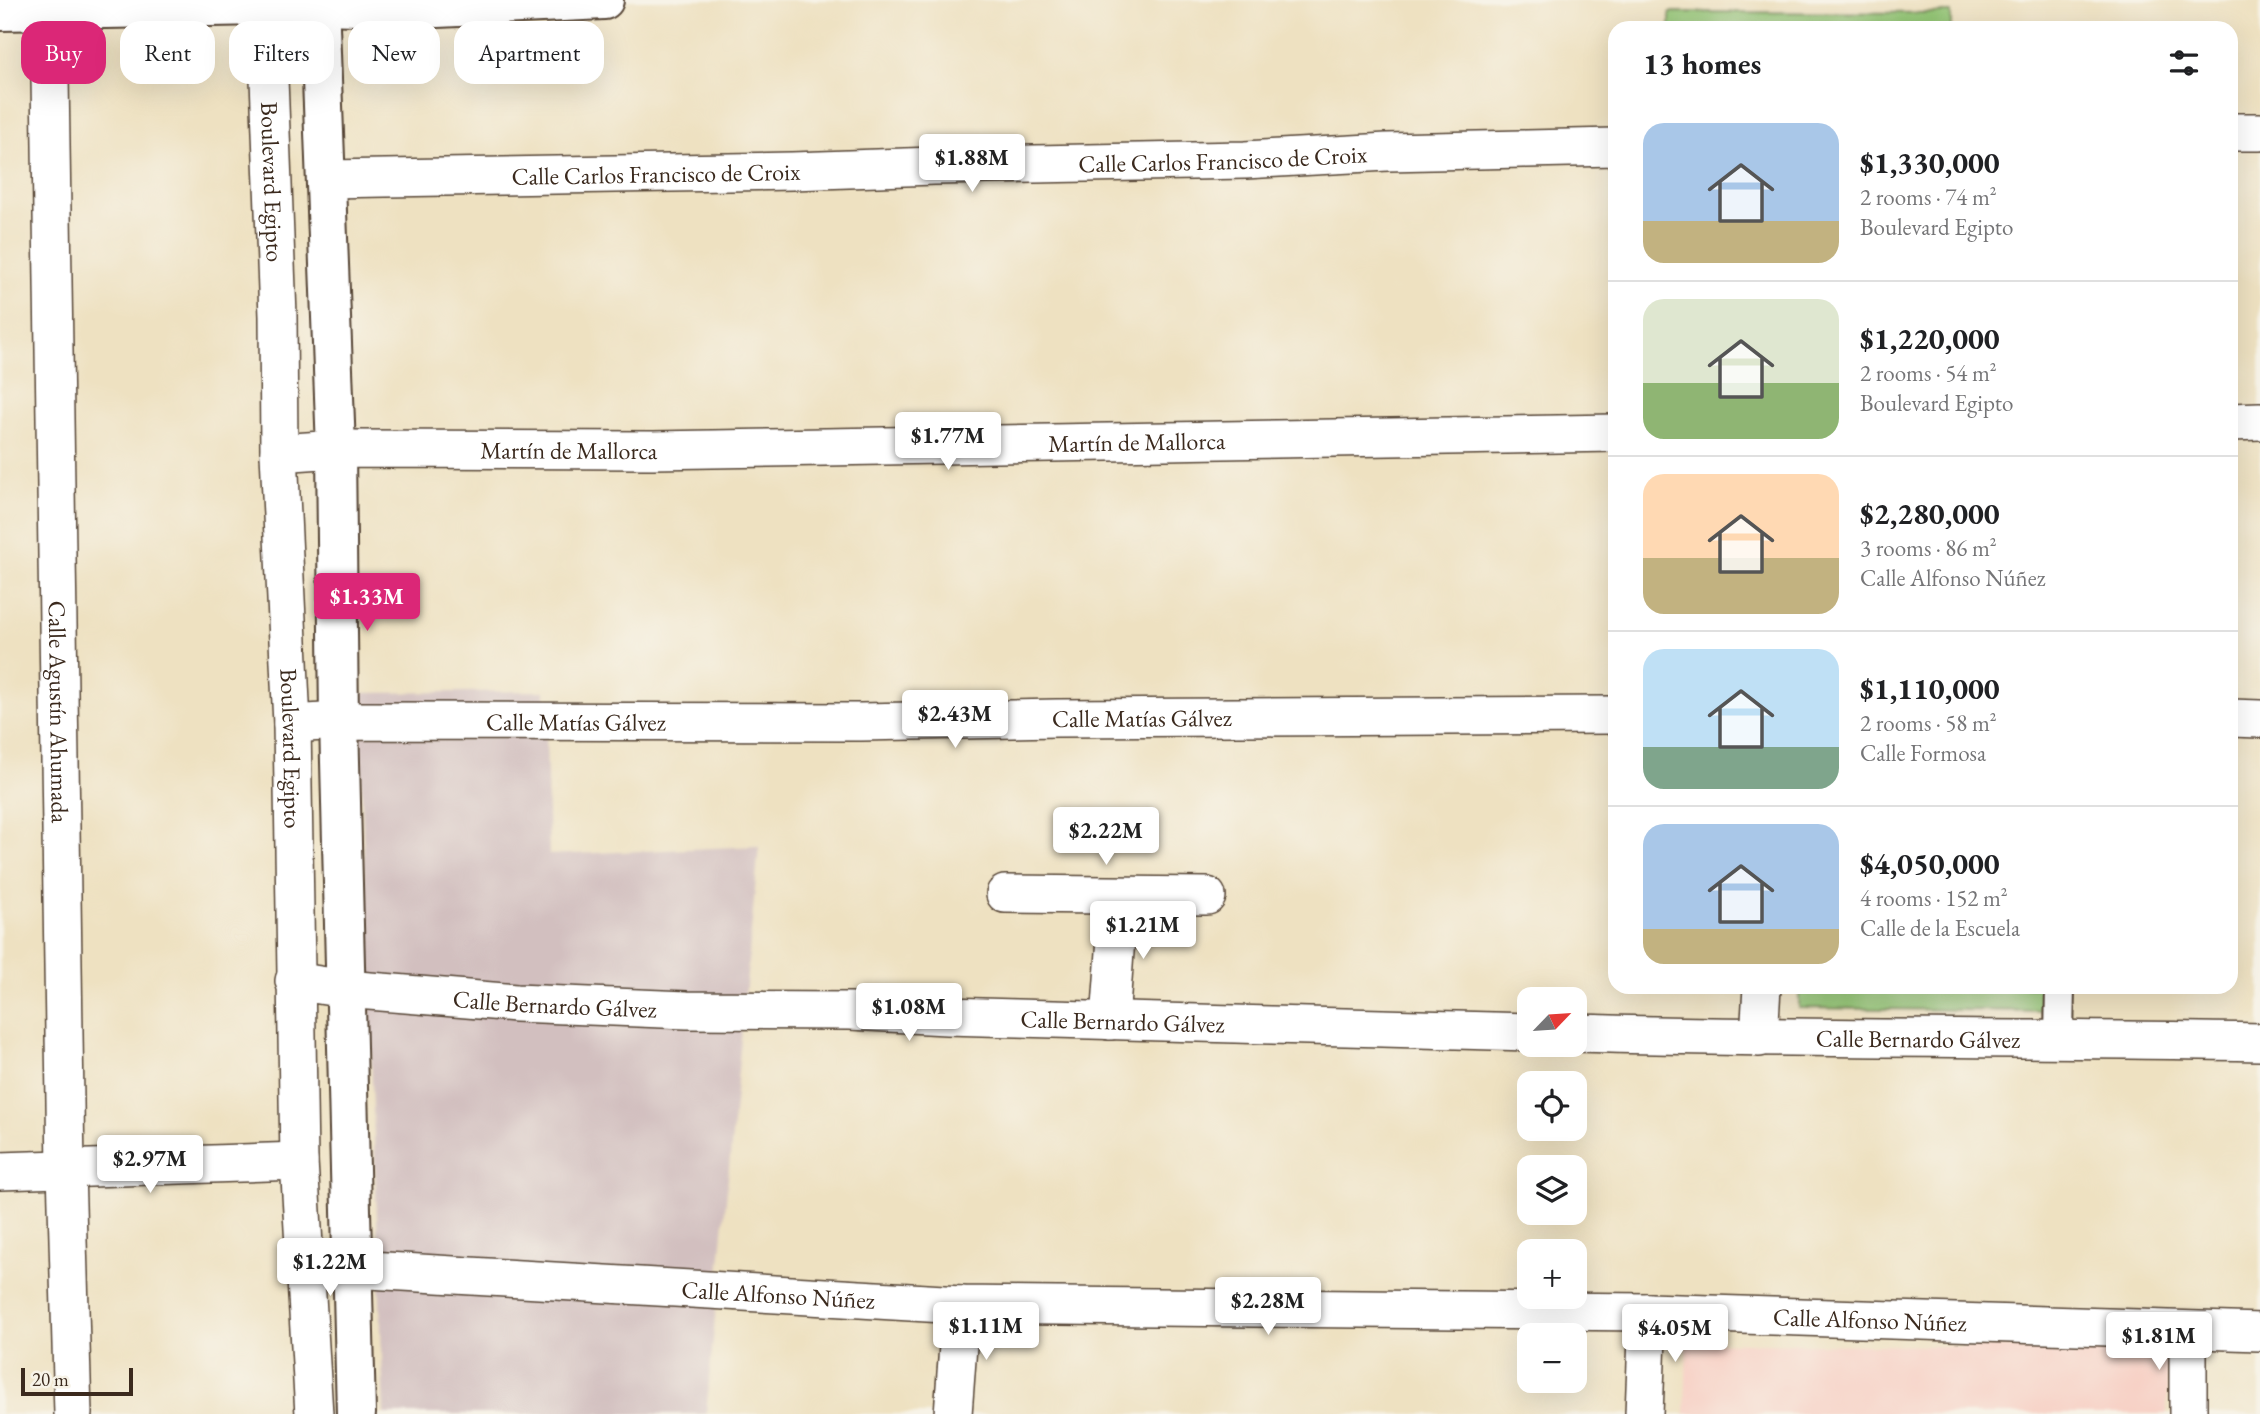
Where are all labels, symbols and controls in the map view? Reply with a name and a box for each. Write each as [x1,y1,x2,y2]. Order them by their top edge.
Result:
chip: Buy [21,21,106,84]
chip: Rent [120,21,215,84]
chip: Filters [229,21,334,84]
chip: New [348,21,440,84]
chip: Apartment [454,21,604,84]
text: 13 homes [1643,44,1761,83]
icon: filters [2165,44,2203,82]
street label: Boulevard Egipto [254,101,291,263]
pin: $1.88M [915,134,1029,194]
street label: Calle Carlos Francisco de Croix [1078,138,1369,179]
text: $1.88M [935,142,1009,172]
text: $1,330,000 [1860,143,2000,182]
icon: home [1699,151,1783,235]
street label: Calle Carlos Francisco de Croix [511,155,802,191]
text: 2 rooms · 74 m² [1860,182,1997,212]
text: Boulevard Egipto [1860,212,2013,242]
text: $1,220,000 [1860,319,2000,358]
icon: home [1699,327,1783,411]
text: 2 rooms · 54 m² [1860,358,1997,388]
text: Boulevard Egipto [1860,388,2013,418]
pin: $1.77M [891,412,1005,472]
text: $1.77M [911,420,985,450]
street label: Martín de Mallorca [1048,424,1226,459]
street label: Martín de Mallorca [480,434,658,466]
text: $2,280,000 [1860,494,2000,533]
icon: home [1699,502,1783,586]
text: 3 rooms · 86 m² [1860,533,1997,563]
text: Calle Alfonso Núñez [1860,563,2045,593]
pin: $1.33M [310,574,424,633]
text: $1.33M [330,581,404,611]
street label: Calle Agustín Ahumada [42,601,76,824]
street label: Boulevard Egipto [274,668,309,829]
text: $1,110,000 [1860,669,2000,708]
icon: home [1699,677,1783,761]
pin: $2.43M [898,690,1012,750]
text: $2.43M [918,698,992,728]
street label: Calle Matías Gálvez [1052,702,1232,734]
street label: Calle Matías Gálvez [486,706,666,737]
text: 2 rooms · 58 m² [1860,708,1997,738]
text: Calle Formosa [1860,738,1986,768]
pin: $2.22M [1049,808,1163,867]
text: $2.22M [1069,815,1143,845]
text: $4,050,000 [1860,844,2000,883]
icon: home [1699,852,1783,936]
text: 4 rooms · 152 m² [1860,883,2008,913]
pin: $1.21M [1086,902,1200,961]
text: $1.21M [1106,909,1180,939]
text: Calle de la Escuela [1860,913,2020,943]
street label: Calle Bernardo Gálvez [452,982,657,1024]
pin: $1.08M [852,984,966,1043]
north arrow [1517,987,1587,1057]
map controls [1517,987,1587,1393]
text: $1.08M [872,991,946,1021]
street label: Calle Bernardo Gálvez [1020,1003,1225,1039]
street label: Calle Bernardo Gálvez [1816,1022,2020,1054]
button: locate [1517,1071,1587,1141]
pin: $2.97M [93,1136,207,1195]
text: $2.97M [113,1143,187,1173]
button: layers [1517,1155,1587,1225]
pin: $1.22M [273,1238,387,1298]
button: + [1517,1239,1587,1309]
text: $1.22M [293,1246,367,1276]
street label: Calle Alfonso Núñez [681,1273,876,1315]
pin: $2.28M [1211,1278,1325,1337]
text: $2.28M [1231,1285,1305,1315]
street label: Calle Alfonso Núñez [1773,1301,1967,1338]
pin: $1.11M [929,1302,1043,1362]
pin: $4.05M [1618,1304,1732,1364]
text: $1.11M [949,1310,1023,1340]
text: $4.05M [1638,1312,1712,1342]
pin: $1.81M [2102,1312,2216,1372]
text: $1.81M [2122,1320,2196,1350]
button: − [1517,1323,1587,1393]
scale bar [21,1365,133,1397]
text: 20 m [32,1367,69,1392]

